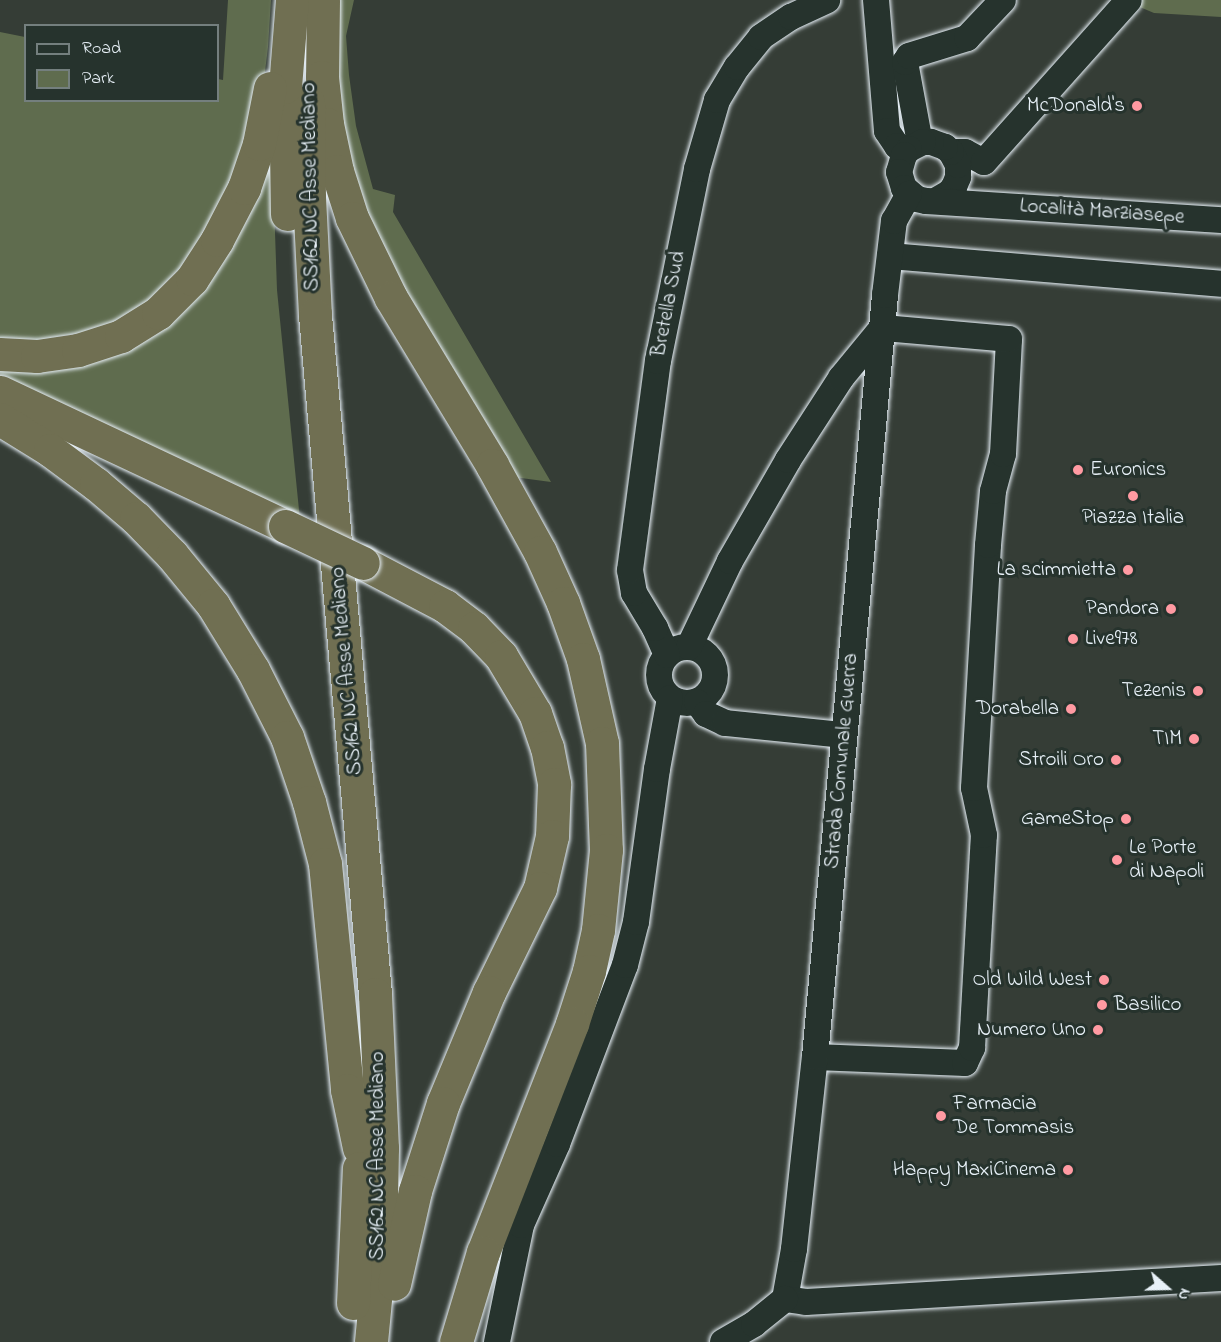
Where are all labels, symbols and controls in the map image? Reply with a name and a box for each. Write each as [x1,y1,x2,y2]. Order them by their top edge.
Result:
legend [24,24,219,102]
text: Road [82,36,121,62]
text: Park [82,66,115,92]
street label: SS162 NC Asse Mediano [297,82,325,292]
place label: McDonald's [1027,93,1125,119]
marker: McDonald's [1130,99,1144,113]
street label: Località Marziasepe [1019,194,1185,230]
street label: Bretella Sud [646,249,692,359]
place label: Euronics [1090,457,1166,483]
marker: Euronics [1071,463,1085,477]
marker: Piazza Italia [1126,489,1140,503]
place label: Piazza Italia [1082,505,1184,531]
place label: La scimmietta [997,557,1116,583]
marker: La scimmietta [1121,563,1135,577]
street label: SS162 NC Asse Mediano [325,566,369,776]
place label: Pandora [1086,596,1159,622]
marker: Pandora [1164,602,1178,616]
place label: Live978 [1085,626,1138,652]
marker: Live978 [1066,632,1080,646]
street label: Strada Comunale Guerra [820,652,864,870]
place label: Tezenis [1122,678,1186,704]
marker: Tezenis [1191,684,1205,698]
place label: Dorabella [976,696,1059,722]
marker: Dorabella [1064,702,1078,716]
place label: TIM [1152,726,1182,752]
marker: TIM [1187,732,1201,746]
place label: Stroili Oro [1018,747,1104,773]
marker: Stroili Oro [1109,753,1123,767]
place label: GameStop [1021,806,1114,832]
marker: GameStop [1119,812,1133,826]
place label: Le Porte di Napoli [1129,835,1204,885]
marker: Le Porte di Napoli [1110,853,1124,867]
place label: Old Wild West [973,967,1092,993]
marker: Old Wild West [1097,973,1111,987]
place label: Basilico [1114,992,1181,1018]
marker: Basilico [1095,998,1109,1012]
place label: Numero Uno [977,1017,1086,1043]
marker: Numero Uno [1091,1023,1105,1037]
street label: SS162 NC Asse Mediano [365,1052,391,1260]
place label: Farmacia De Tommasis [953,1091,1074,1141]
marker: Farmacia De Tommasis [934,1109,948,1123]
place label: Happy MaxiCinema [893,1157,1056,1183]
marker: Happy MaxiCinema [1061,1163,1075,1177]
north arrow [1137,1258,1197,1318]
text: N [1171,1285,1197,1303]

